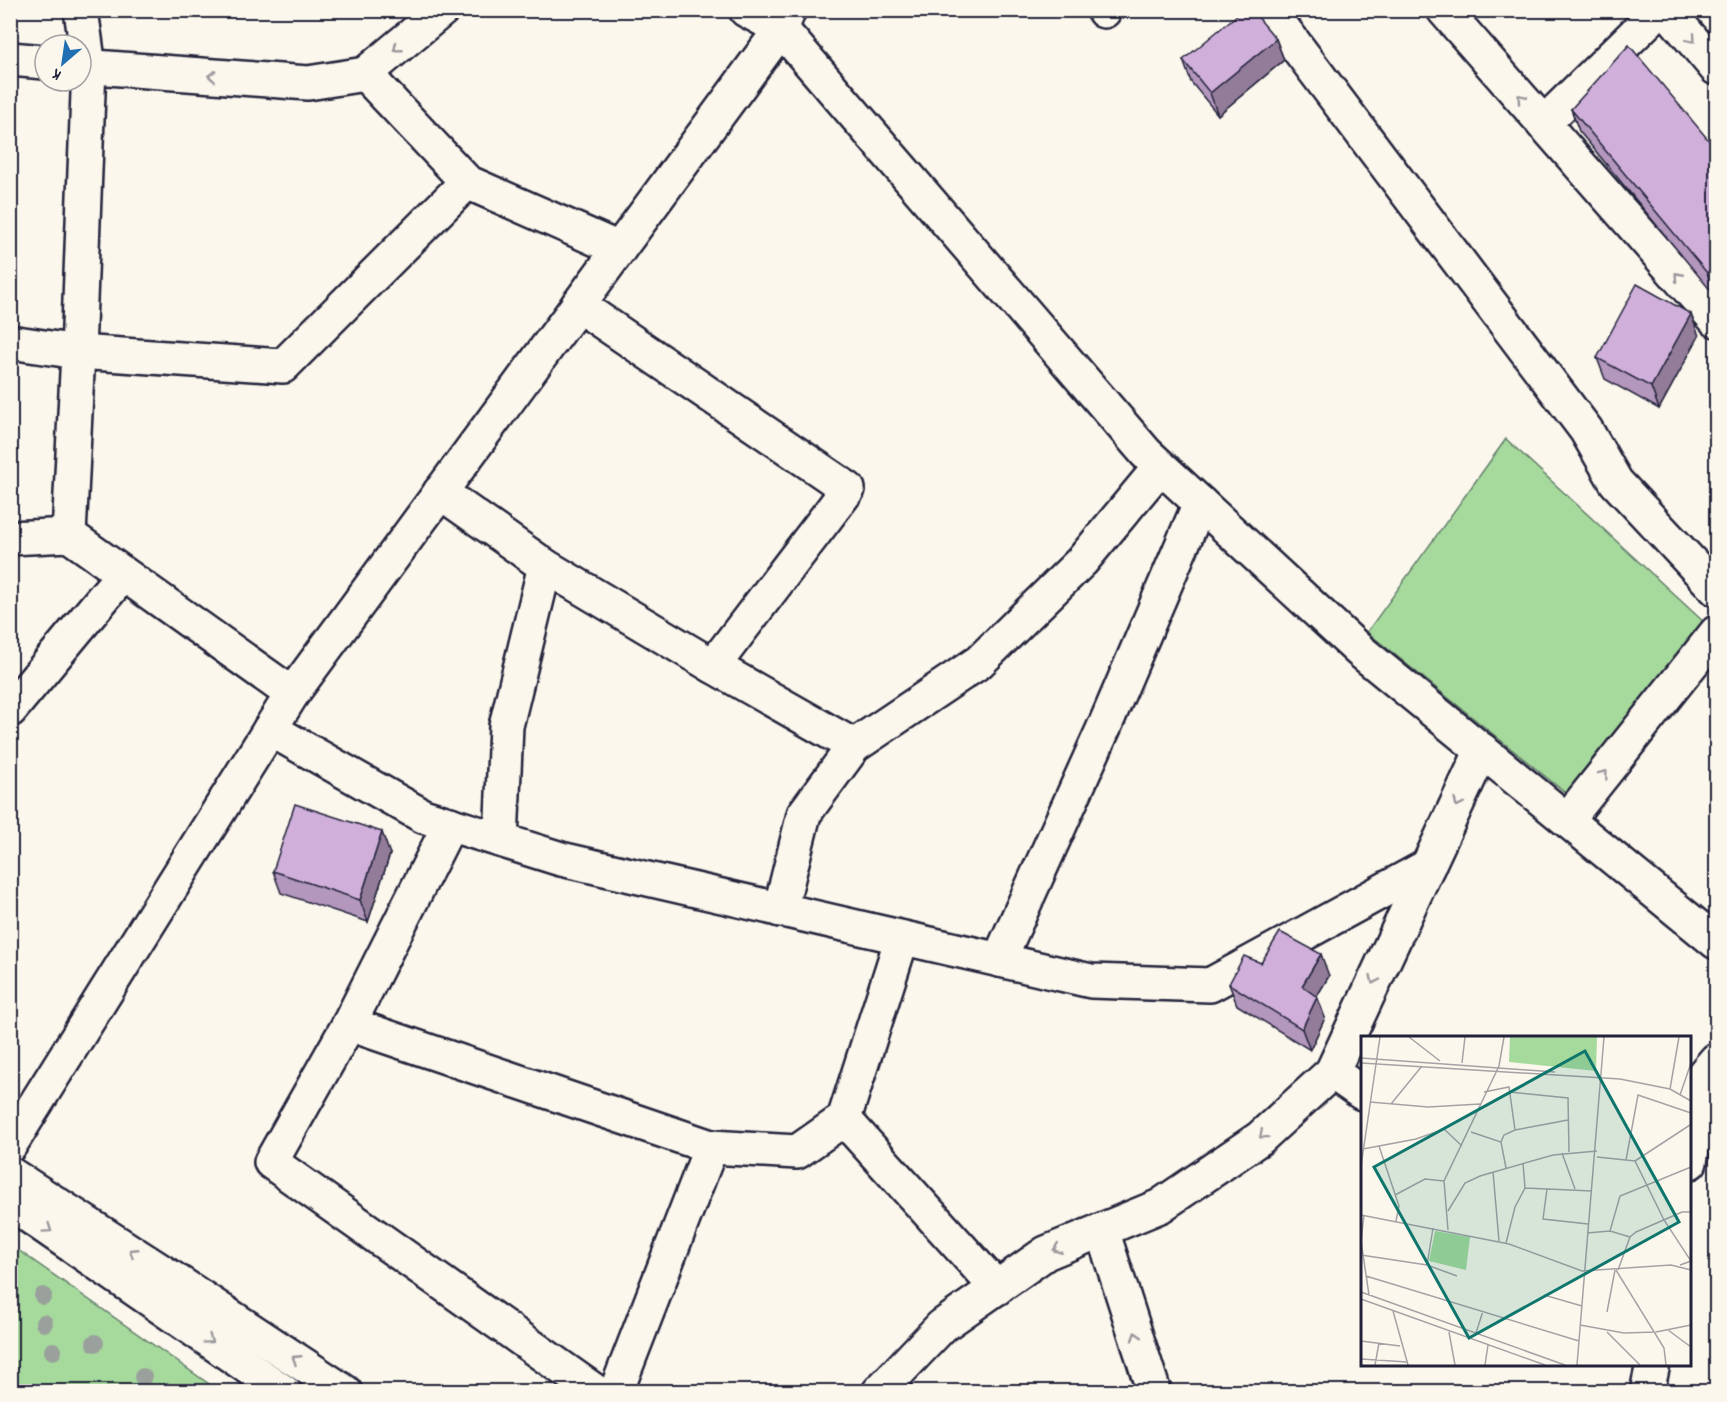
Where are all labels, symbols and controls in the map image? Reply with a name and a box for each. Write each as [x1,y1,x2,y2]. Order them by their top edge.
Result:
one-way arrow [1685,32,1696,43]
north arrow [33,33,93,93]
one-way arrow [393,40,404,51]
text: K [48,62,66,86]
one-way arrow [208,70,217,83]
one-way arrow [1517,94,1528,105]
one-way arrow [1674,272,1685,283]
one-way arrow [1596,770,1607,781]
one-way arrow [1453,797,1465,808]
one-way arrow [1370,973,1382,984]
inset map [1361,1036,1691,1366]
one-way arrow [1259,1127,1270,1138]
one-way arrow [42,1222,53,1233]
one-way arrow [1052,1242,1063,1254]
one-way arrow [129,1248,139,1260]
one-way arrow [1131,1331,1143,1342]
one-way arrow [202,1333,213,1344]
one-way arrow [292,1355,303,1366]

